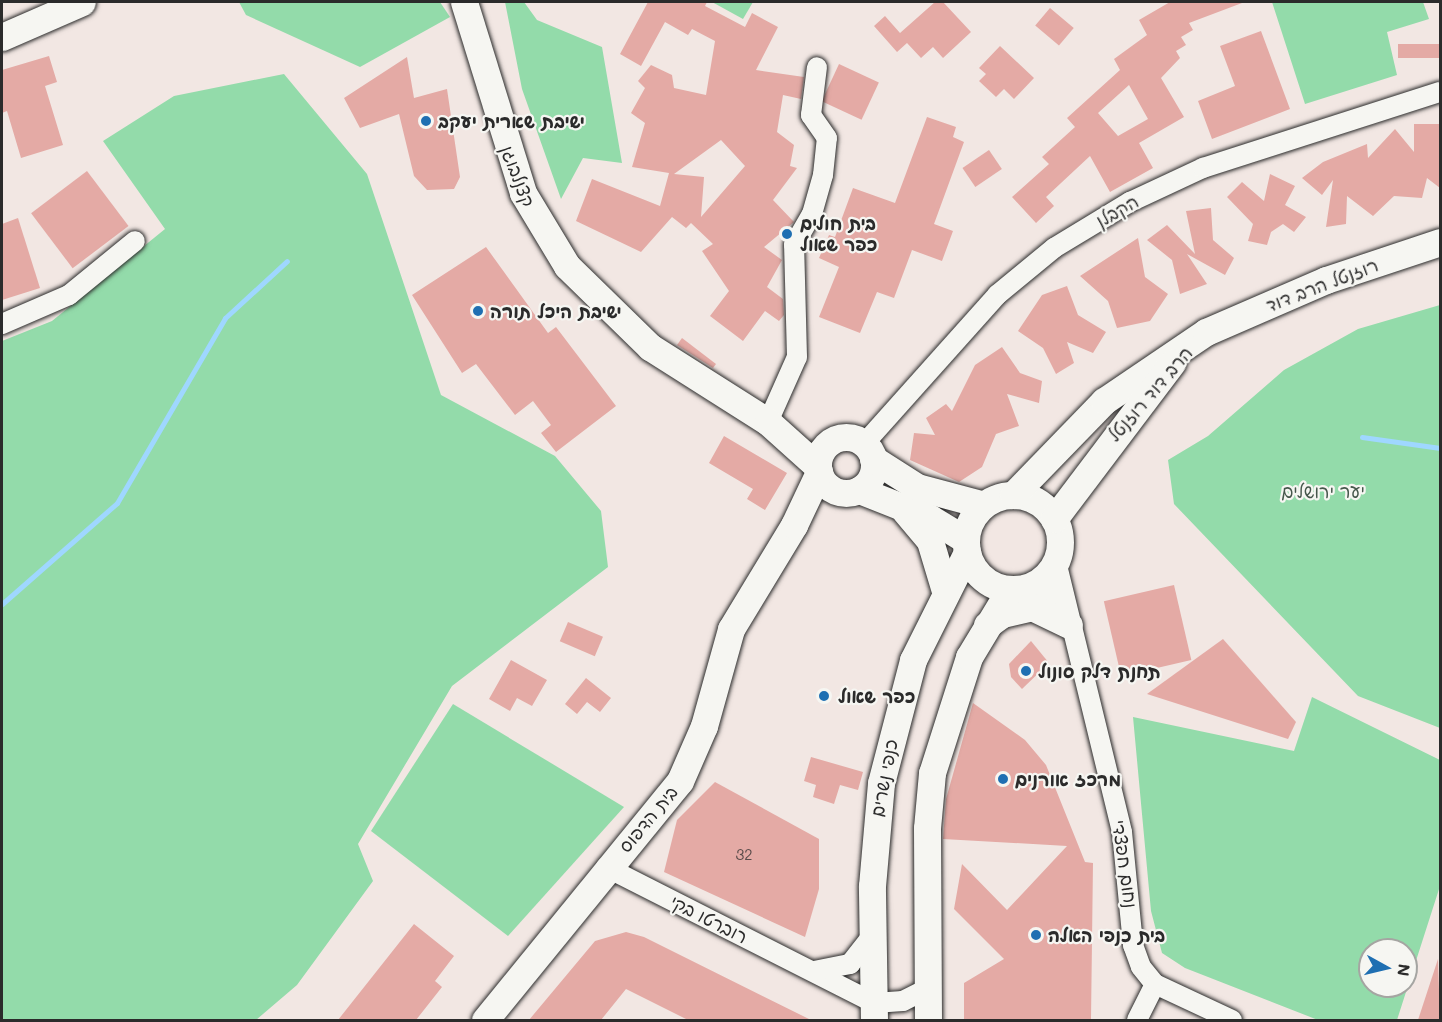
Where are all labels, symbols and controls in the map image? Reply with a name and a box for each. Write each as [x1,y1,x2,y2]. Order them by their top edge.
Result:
place label: ישיבת שארית יעקב [438,110,585,132]
marker: ישיבת שארית יעקב [419,114,433,128]
street label: קצנלבוגן [496,142,540,210]
street label: הקבלן [1092,190,1142,232]
place label: בית חולים כפר שאול [800,213,877,256]
marker: בית חולים כפר שאול [778,225,796,243]
street label: רוזנטל הרב דוד [1263,254,1381,316]
place label: ישיבת היכל תורה [490,300,622,322]
marker: ישיבת היכל תורה [471,304,485,318]
street label: הרב דוד רוזנטל [1103,342,1197,446]
park label: יער ירושלים [1281,480,1365,502]
place label: תחנת דלק סונול [1038,660,1161,682]
marker: תחנת דלק סונול [1019,664,1033,678]
place label: כפר שאול [838,685,915,707]
marker: כפר שאול [815,687,833,705]
street label: כנפי נשרים [866,738,902,818]
place label: מרכז אורנים [1015,768,1121,790]
marker: מרכז אורנים [996,772,1010,786]
street label: בית הדפוס [614,781,682,857]
street label: נחום חפצדי [1108,819,1142,909]
house number: 32 [735,846,753,864]
street label: רוברטו בקי [667,890,751,948]
place label: בית כנפי האלה [1048,924,1165,946]
marker: בית כנפי האלה [1029,928,1043,942]
north arrow [1358,938,1418,998]
text: N [1393,963,1416,978]

